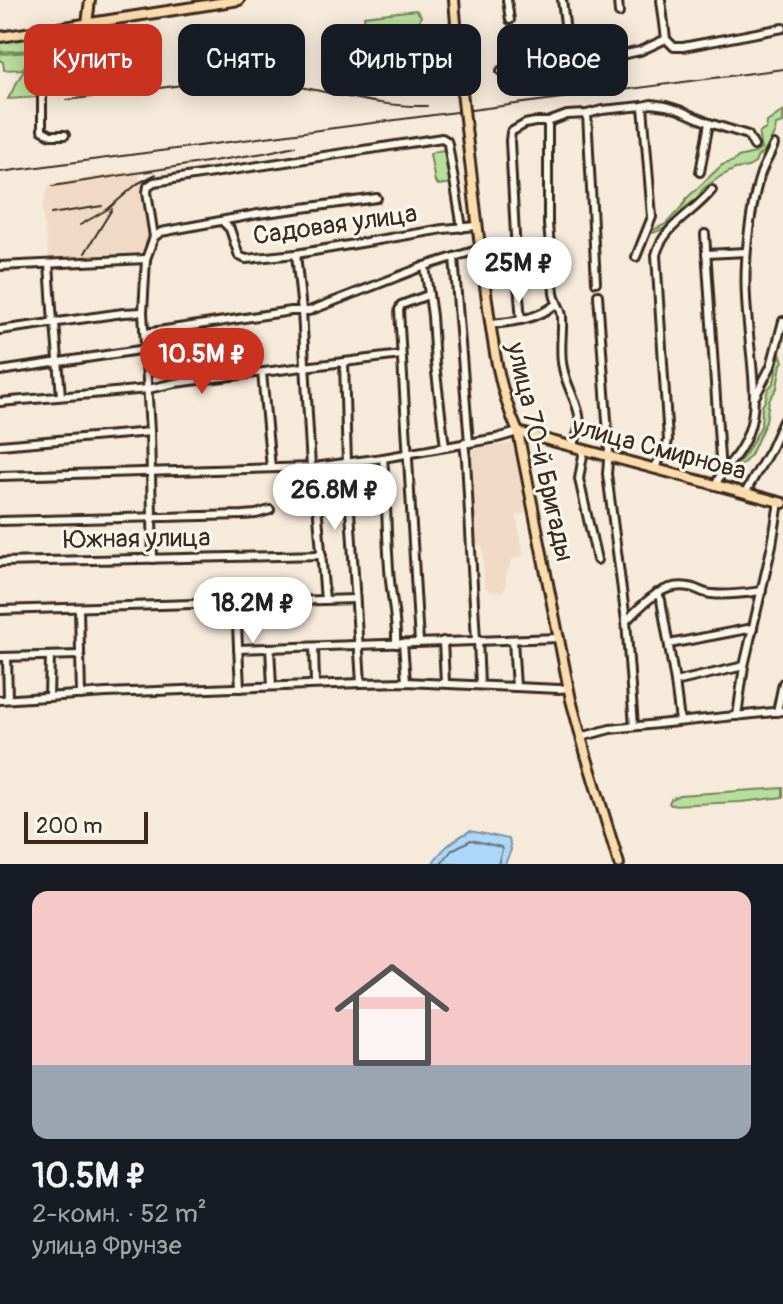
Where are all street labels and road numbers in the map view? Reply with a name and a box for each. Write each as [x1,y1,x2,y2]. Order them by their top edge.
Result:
street label: Садовая улица [251,198,419,252]
street label: улица 70-й Бригады [499,338,581,565]
street label: улица Смирнова [567,410,750,488]
street label: Южная улица [63,522,211,556]

